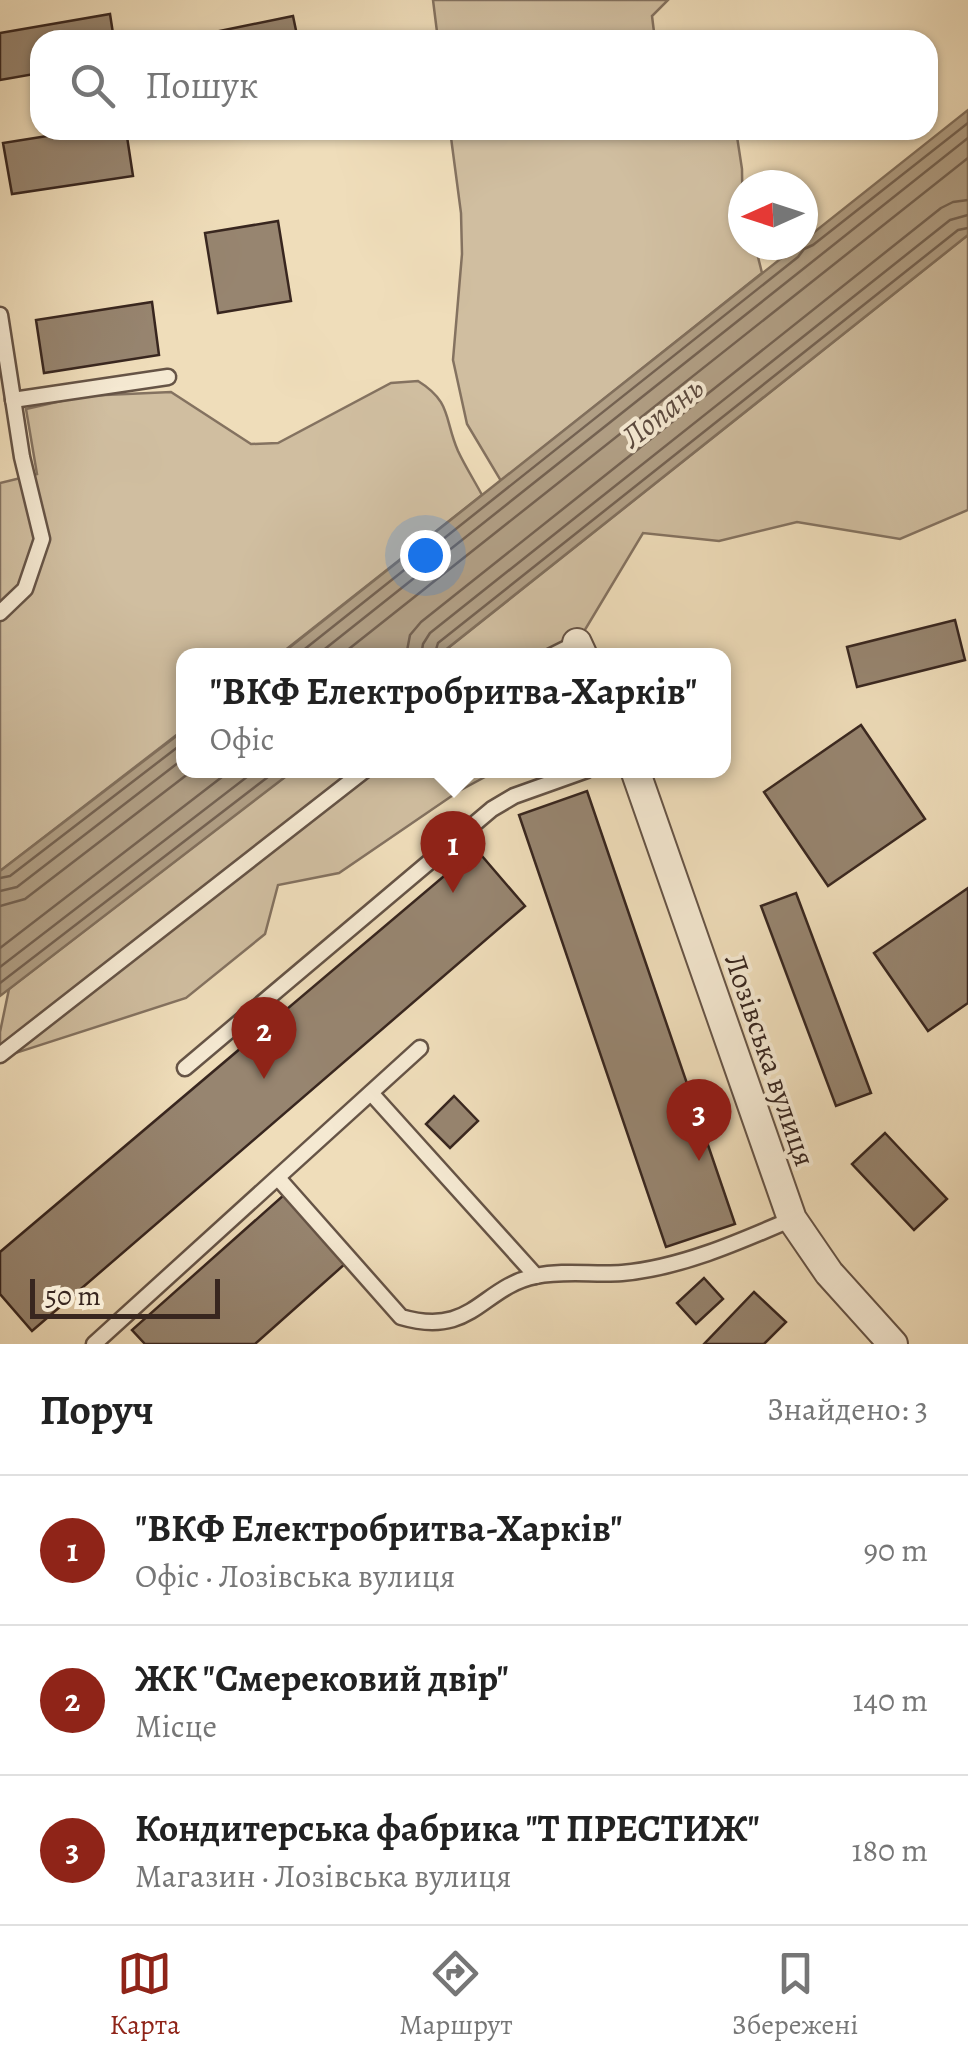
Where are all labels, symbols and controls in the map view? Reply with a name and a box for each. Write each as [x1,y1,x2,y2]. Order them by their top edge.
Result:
search box [30,30,938,140]
icon: search [65,58,120,113]
text: Пошук [145,59,258,111]
north arrow [728,170,818,260]
water label: Лопань [611,366,713,459]
your location [400,530,451,581]
popup [176,648,731,778]
text: "ВКФ Електробритва-Харків" [210,665,697,717]
text: Офіс [210,717,274,761]
pin: 1 [420,810,486,893]
street label: Лозівська вулиця [715,949,825,1171]
pin: 2 [232,996,296,1079]
pin: 3 [666,1078,732,1161]
scale bar [30,1274,220,1318]
text: 50 m [45,1277,101,1315]
text: Поруч [40,1381,154,1438]
text: Знайдено: 3 [767,1387,928,1431]
text: "ВКФ Електробритва-Харків" [135,1502,622,1554]
text: 1 [67,1528,78,1572]
text: 90 m [863,1528,928,1572]
text: Офіс · Лозівська вулиця [135,1554,455,1598]
text: ЖК "Смерековий двір" [135,1652,509,1704]
text: 2 [65,1678,80,1722]
text: 140 m [853,1678,928,1722]
text: Місце [135,1704,217,1748]
text: Кондитерська фабрика "Т ПРЕСТИЖ" [135,1802,760,1854]
text: 3 [66,1828,79,1872]
text: 180 m [852,1828,928,1872]
text: Магазин · Лозівська вулиця [135,1854,512,1898]
tab: Карта [110,1946,180,2044]
tab: Маршрут [399,1946,513,2044]
tab: Збережені [732,1946,858,2044]

